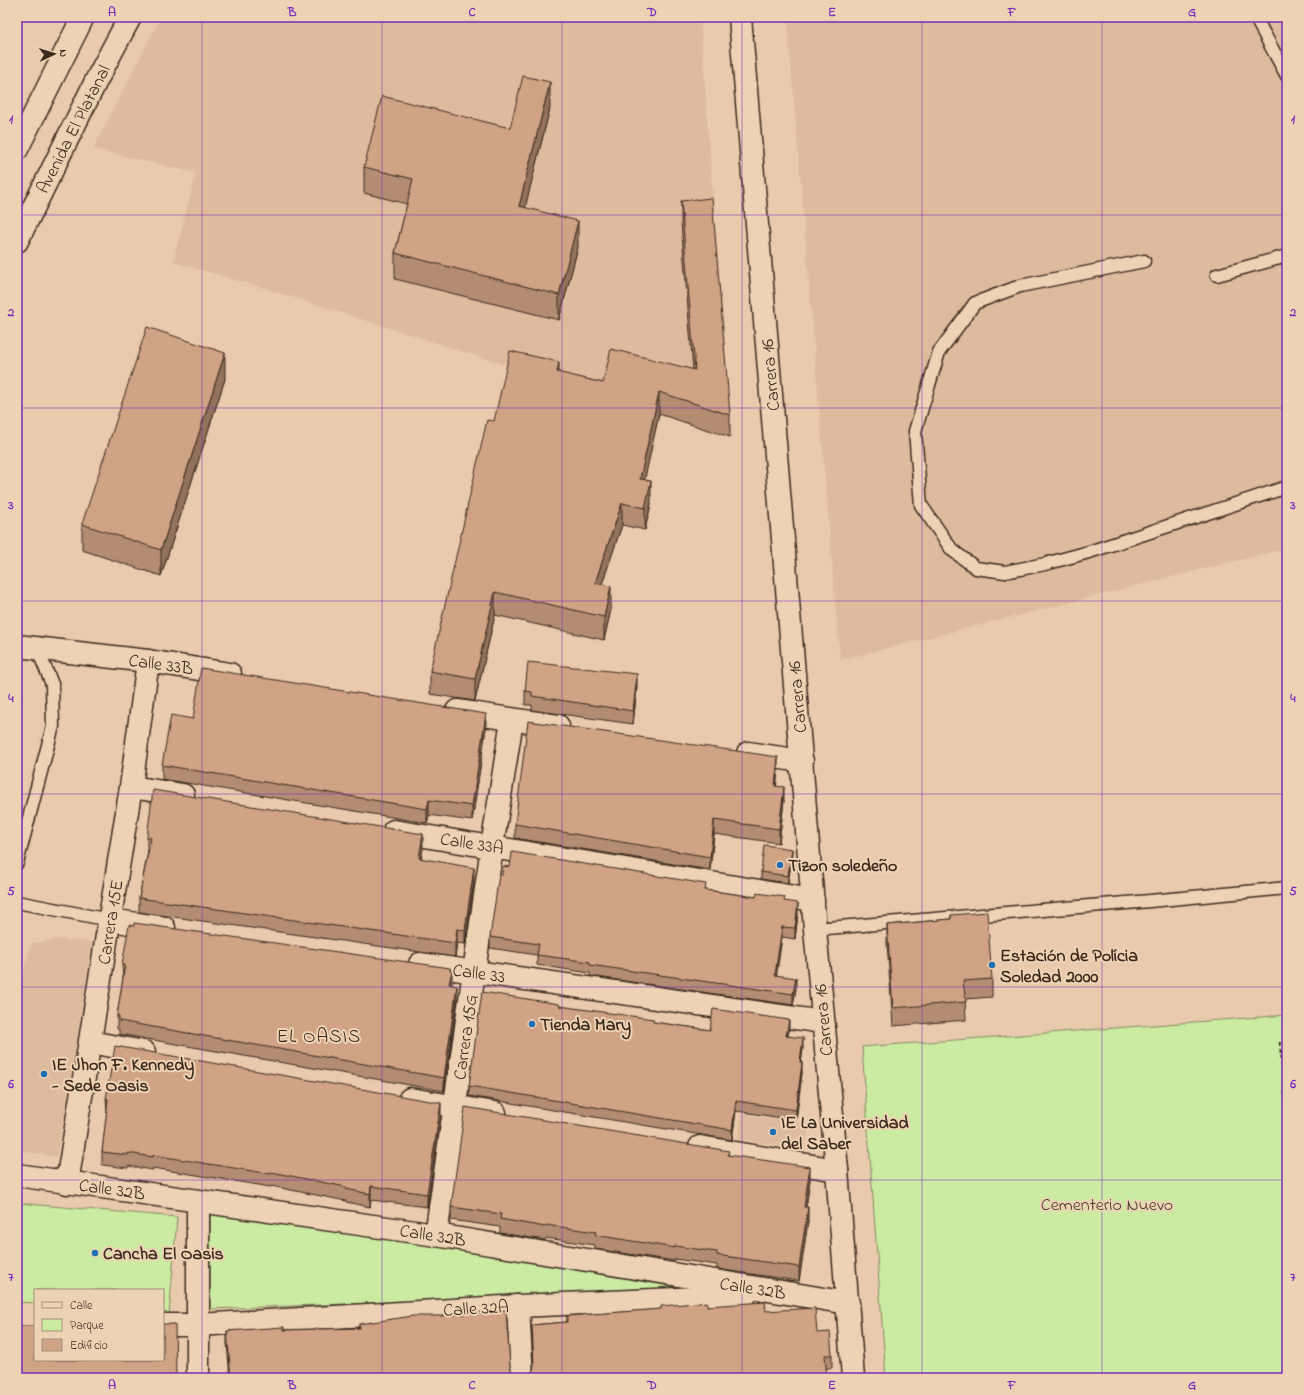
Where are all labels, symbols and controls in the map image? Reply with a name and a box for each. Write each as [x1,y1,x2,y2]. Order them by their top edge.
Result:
text: A [108,3,116,22]
text: B [287,3,297,22]
text: C [468,3,476,22]
text: D [646,3,657,22]
text: E [828,3,836,22]
text: F [1007,3,1017,22]
text: G [1188,3,1196,22]
north arrow [34,34,74,74]
text: N [55,49,71,58]
street label: Avenida El Platanal [31,61,118,199]
text: 1 [9,110,14,129]
text: 1 [1291,110,1296,129]
text: 2 [7,303,15,322]
text: 2 [1289,303,1297,322]
street label: Carrera 16 [756,338,788,412]
text: 3 [7,496,14,515]
text: 3 [1289,496,1296,515]
street label: Calle 33B [127,649,195,683]
street label: Carrera 16 [783,660,815,734]
text: 4 [7,689,14,708]
text: 4 [1289,689,1296,708]
street label: Calle 33A [438,827,505,863]
place label: Tizon soledeño [788,854,897,880]
marker: Tizon soledeño [775,860,785,870]
street label: Carrera 15E [92,878,132,967]
text: 5 [7,882,15,901]
text: 5 [1289,882,1297,901]
place label: Estación de Polícia Soledad 2000 [1000,944,1138,991]
street label: Calle 33 [451,958,507,992]
marker: Estación de Polícia Soledad 2000 [987,960,997,970]
street label: Carrera 16 [809,983,841,1057]
street label: Carrera 15G [448,993,486,1082]
place label: Tienda Mary [540,1013,631,1040]
marker: Tienda Mary [527,1019,537,1029]
district label: EL OASIS [277,1024,361,1051]
place label: IE Jhon F. Kennedy - Sede Oasis [51,1053,194,1100]
marker: IE Jhon F. Kennedy - Sede Oasis [39,1069,49,1079]
text: 6 [7,1075,14,1094]
text: 6 [1289,1075,1296,1094]
place label: IE La Universidad del Saber [781,1111,909,1158]
marker: IE La Universidad del Saber [768,1127,778,1137]
street label: Calle 32B [77,1173,147,1208]
park label: Cementerio Nuevo [1041,1193,1173,1219]
street label: Calle 32B [398,1219,468,1255]
place label: Cancha El Oasis [103,1242,224,1268]
marker: Cancha El Oasis [90,1248,100,1258]
text: 7 [8,1268,14,1287]
text: 7 [1290,1268,1296,1287]
street label: Calle 32B [718,1272,788,1308]
legend [34,1289,164,1361]
street label: Calle 32A [443,1295,510,1325]
text: Calle [70,1297,93,1315]
text: Parque [70,1317,104,1335]
text: Edificio [70,1337,108,1355]
text: A [108,1376,116,1395]
text: B [287,1376,297,1395]
text: C [468,1376,476,1395]
text: D [646,1376,657,1395]
text: E [828,1376,836,1395]
text: F [1007,1376,1017,1395]
text: G [1188,1376,1196,1395]

